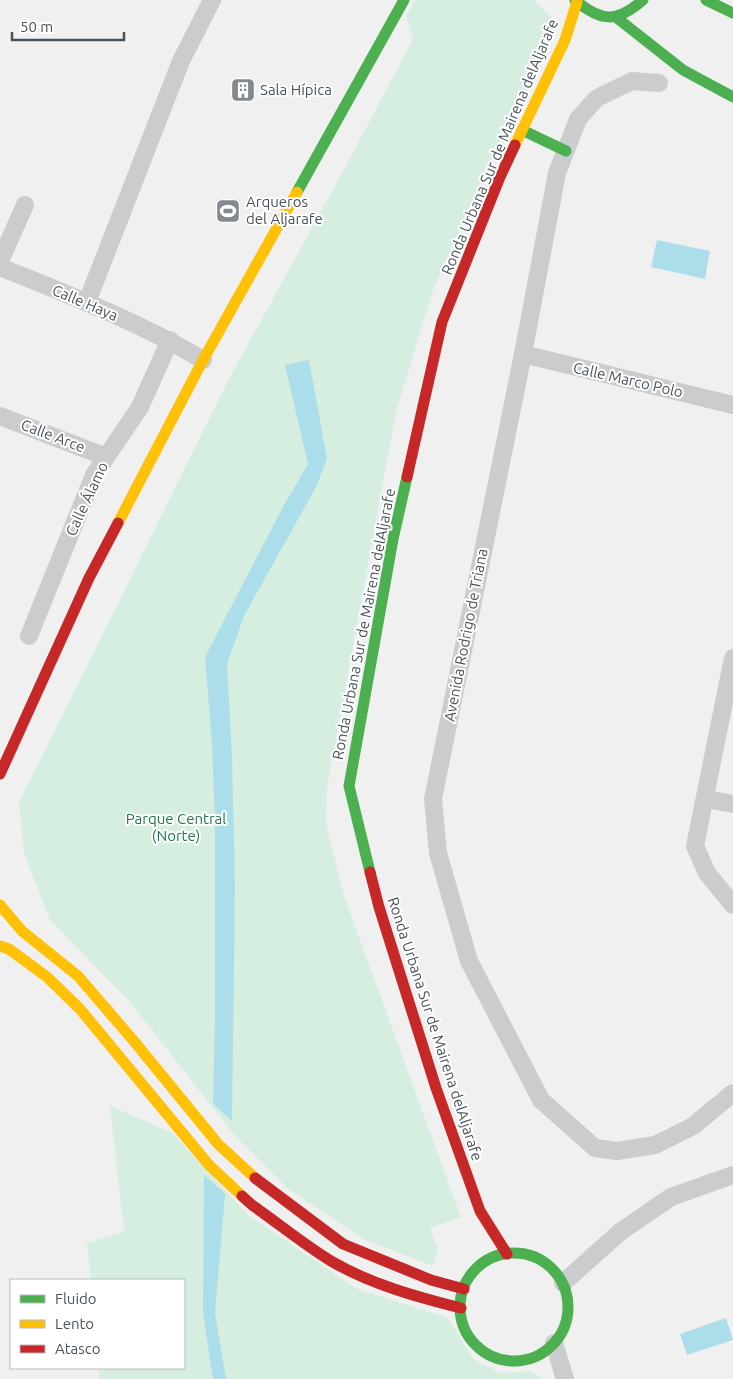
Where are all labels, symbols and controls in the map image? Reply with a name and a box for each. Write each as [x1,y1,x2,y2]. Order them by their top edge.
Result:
scale bar [12,10,125,42]
street label: Ronda Urbana Sur de Mairena delAljarafe [438,16,561,277]
text: 50 m [20,18,53,35]
building icon: Sala Hípica [230,77,256,103]
place label: Sala Hípica [260,81,332,98]
place label: Arqueros del Aljarafe [246,193,323,227]
sports icon: Arqueros del Aljarafe [215,198,241,224]
street label: Calle Haya [50,281,121,324]
street label: Calle Marco Polo [571,359,685,400]
street label: Calle Arce [19,416,88,455]
street label: Calle Álamo [62,459,111,538]
street label: Ronda Urbana Sur de Mairena delAljarafe [329,487,398,761]
street label: Avenida Rodrigo de Triana [440,547,491,723]
park label: Parque Central (Norte) [126,810,226,844]
street label: Ronda Urbana Sur de Mairena delAljarafe [385,895,486,1163]
legend [10,1279,185,1369]
text: Fluido [55,1290,97,1307]
text: Lento [55,1315,94,1332]
text: Atasco [55,1340,101,1357]

